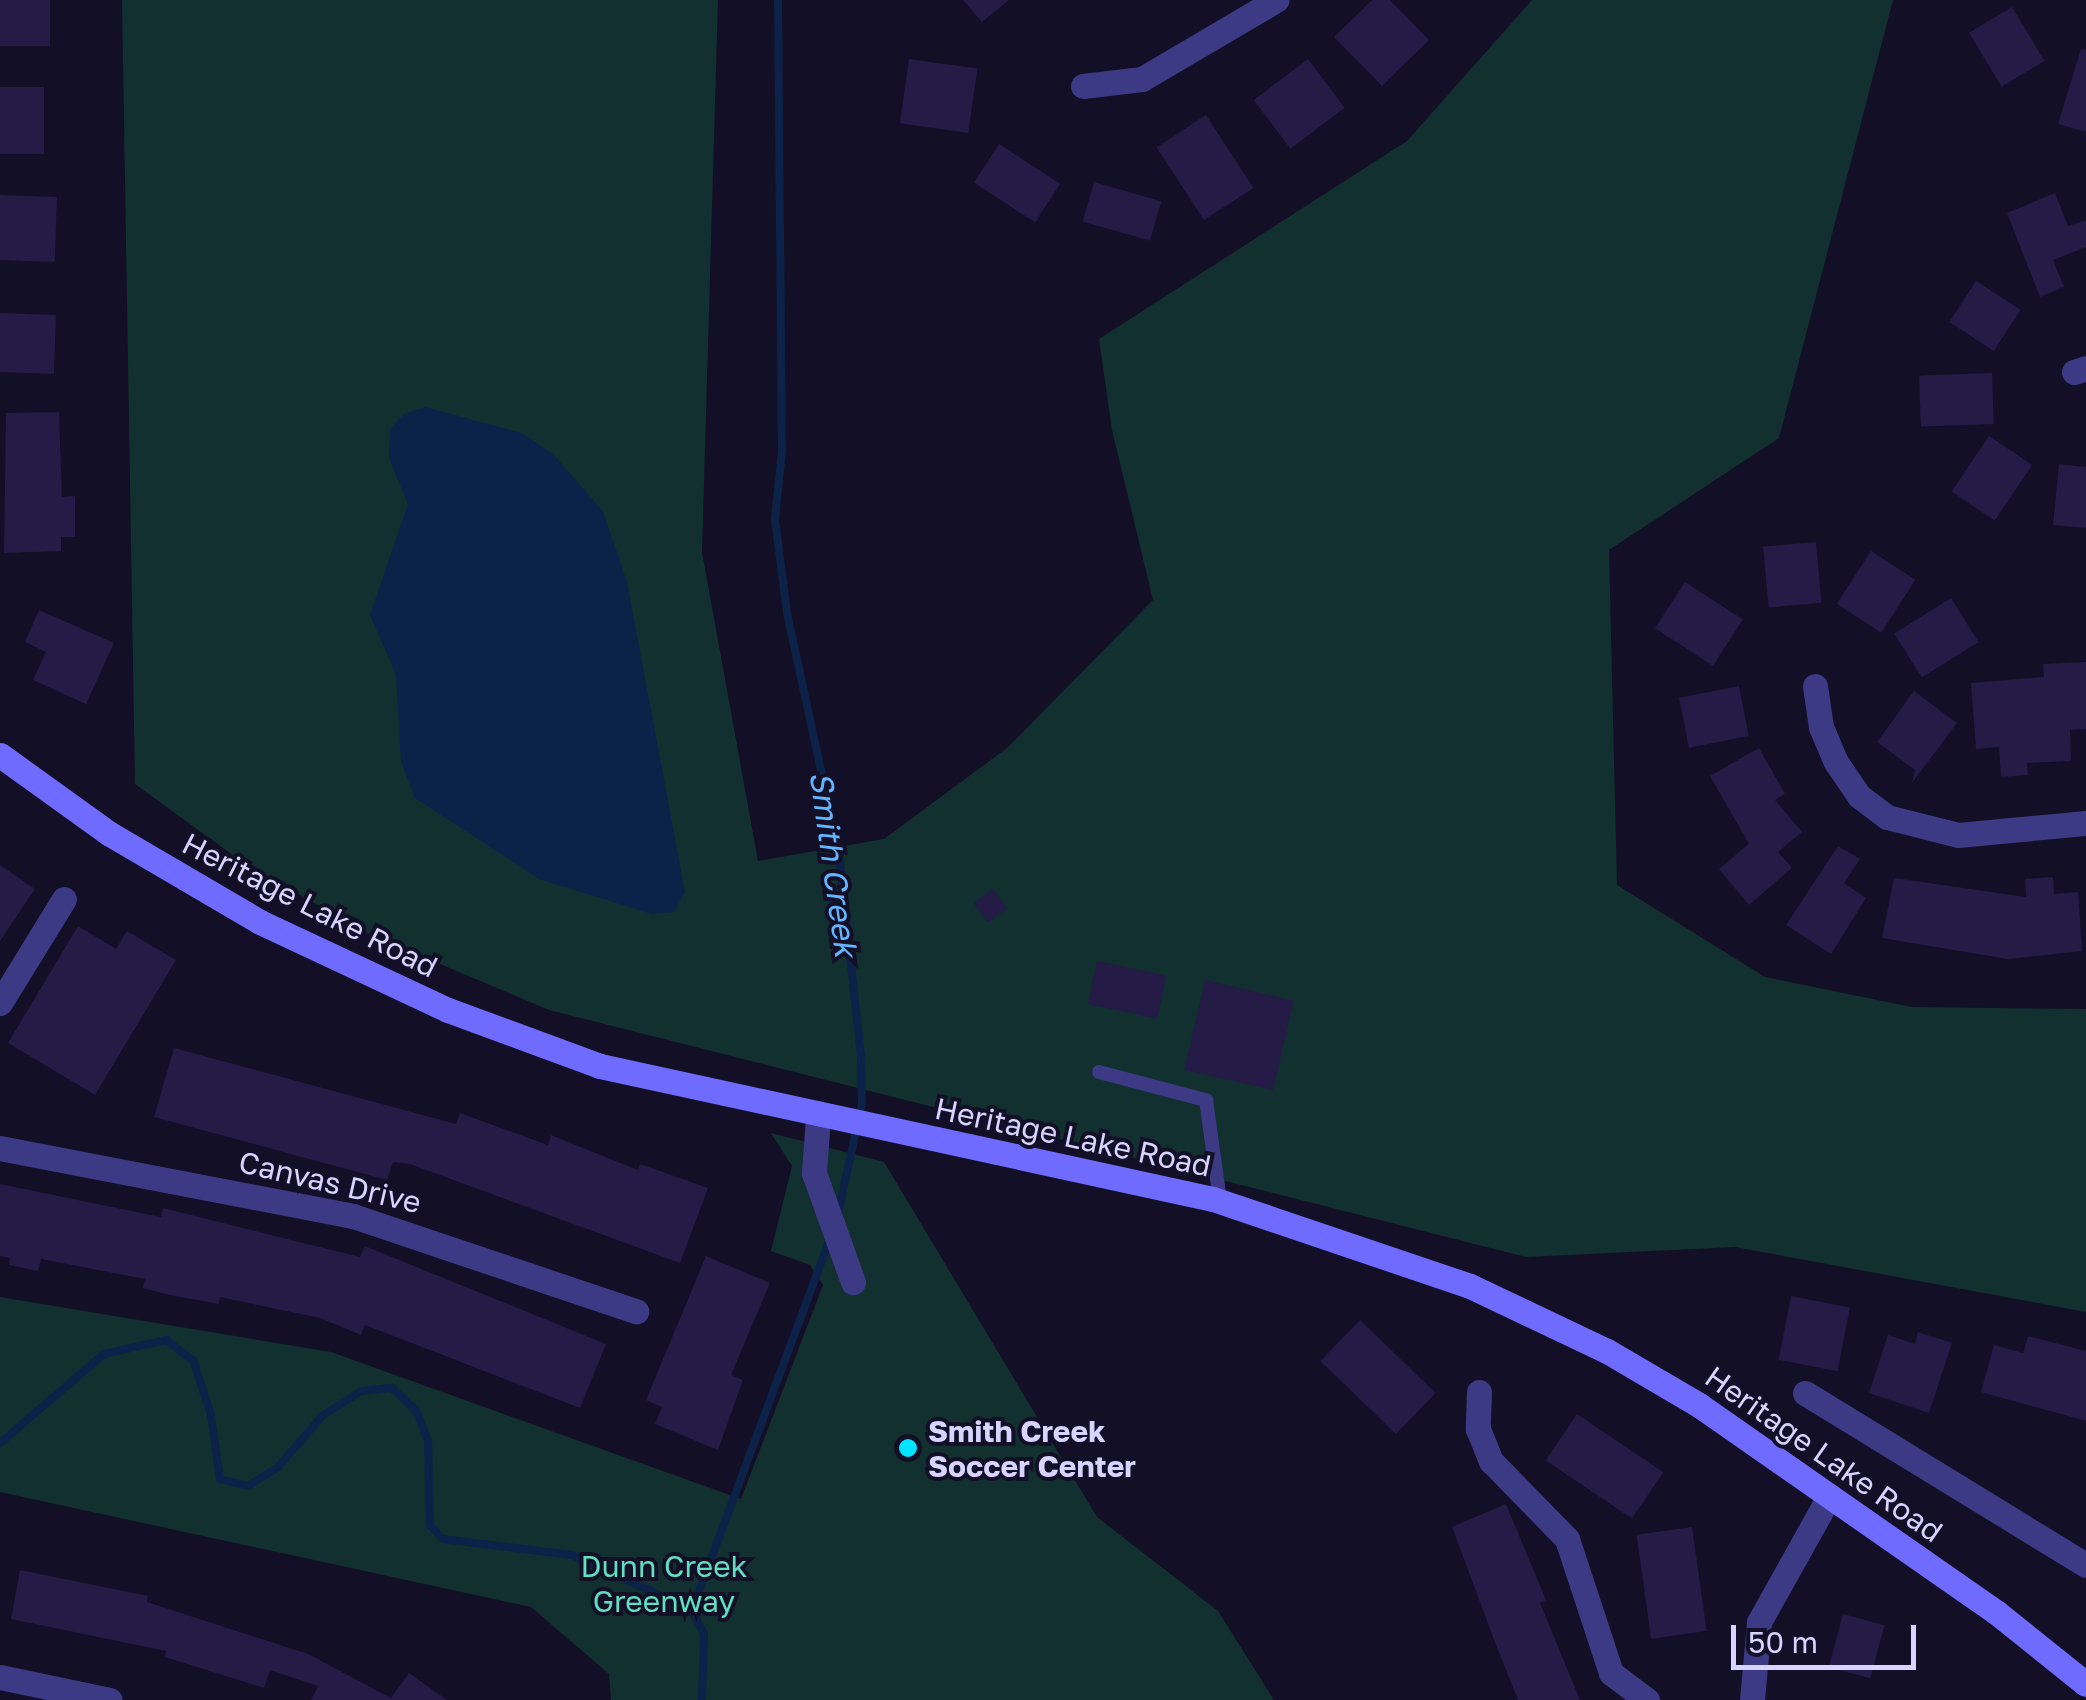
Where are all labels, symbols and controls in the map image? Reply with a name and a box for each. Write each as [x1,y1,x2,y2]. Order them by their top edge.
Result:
water label: Smith Creek [802,769,866,959]
street label: Heritage Lake Road [176,825,444,985]
street label: Heritage Lake Road [932,1090,1214,1184]
street label: Canvas Drive [235,1144,425,1220]
street label: Heritage Lake Road [1698,1359,1950,1549]
place label: Smith Creek Soccer Center [928,1413,1136,1484]
marker: Smith Creek Soccer Center [897,1437,919,1459]
park label: Dunn Creek Greenway [580,1548,748,1618]
scale bar [1736,1605,1921,1667]
text: 50 m [1748,1624,1818,1660]

